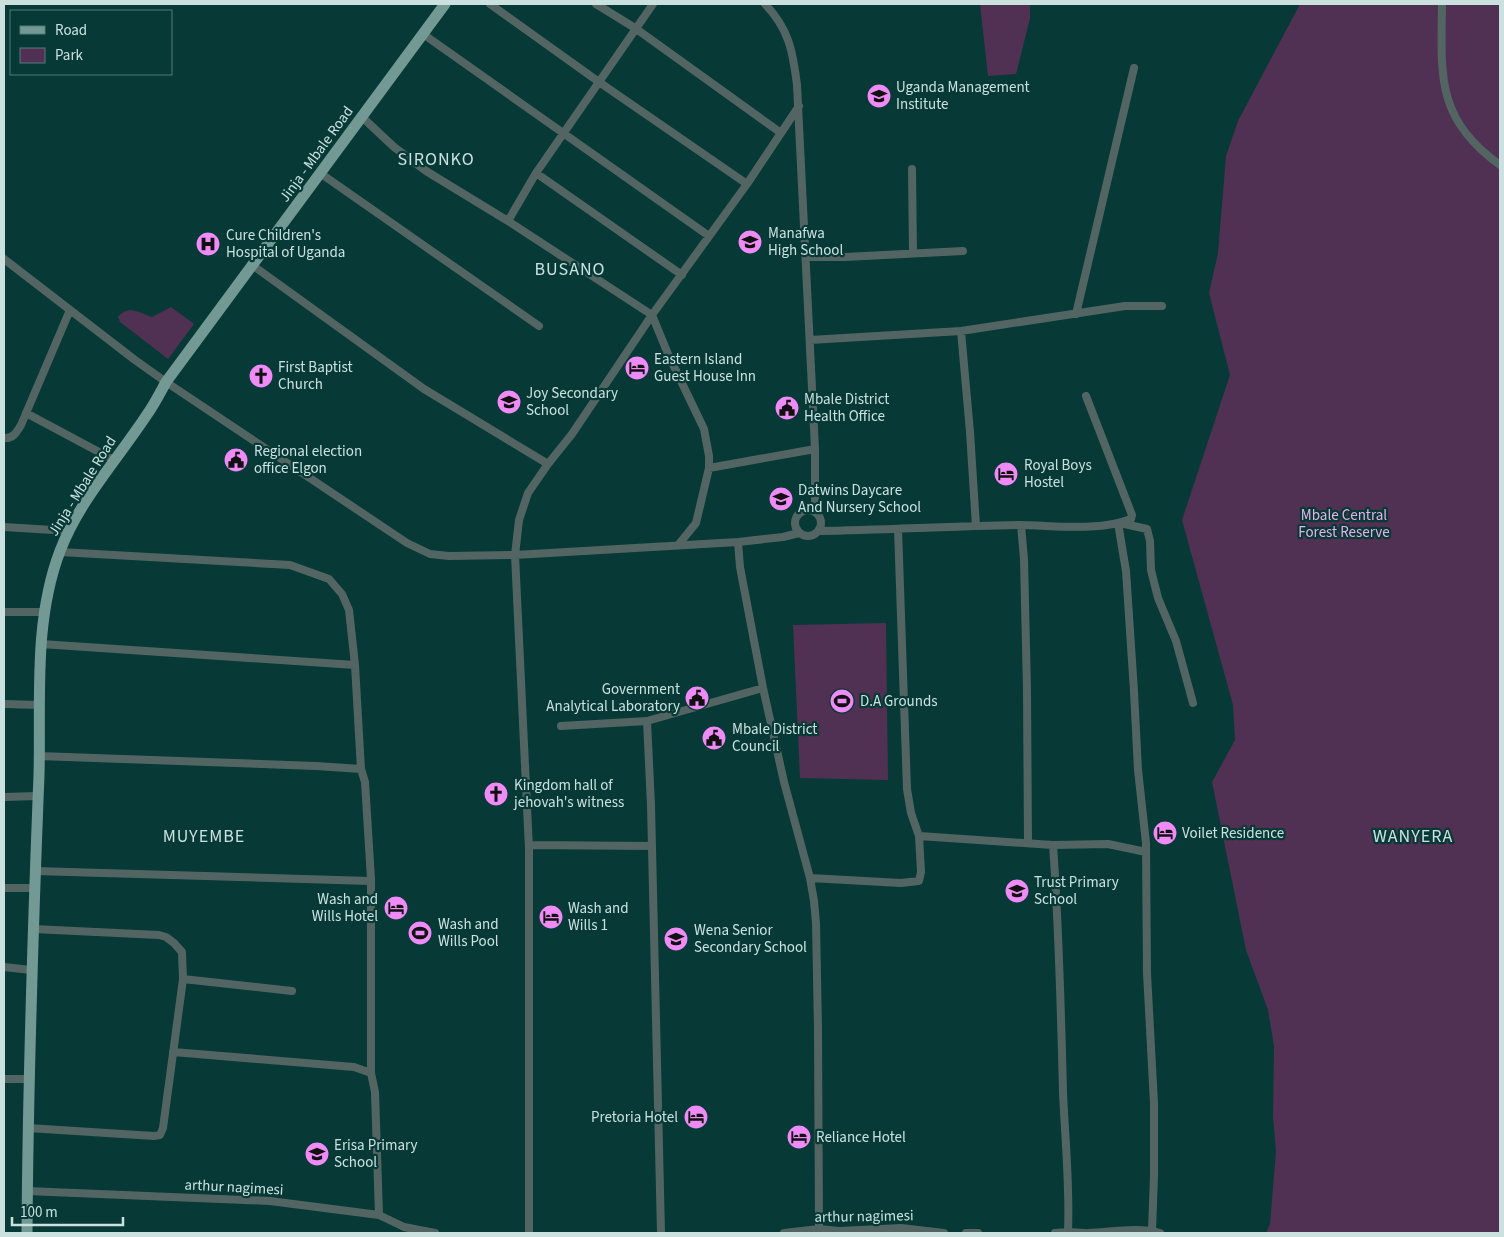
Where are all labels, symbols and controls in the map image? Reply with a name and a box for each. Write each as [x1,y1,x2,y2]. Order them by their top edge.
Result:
legend [10,10,172,75]
text: Road [55,20,87,41]
text: Park [55,45,84,66]
place label: Uganda Management Institute [896,77,1030,115]
school or university icon: Uganda Management Institute [866,83,892,109]
street label: Jinja - Mbale Road [274,102,358,207]
district label: SIRONKO [397,147,475,172]
place label: Manafwa High School [768,223,843,261]
place label: Cure Children's Hospital of Uganda [226,225,345,263]
school or university icon: Manafwa High School [737,229,763,255]
hospital icon: Cure Children's Hospital of Uganda [195,231,221,257]
district label: BUSANO [535,257,606,282]
place label: Eastern Island Guest House Inn [654,349,756,387]
hotel icon: Eastern Island Guest House Inn [624,355,650,381]
place label: First Baptist Church [278,357,353,395]
church icon: First Baptist Church [248,363,274,389]
place label: Joy Secondary School [526,383,618,421]
school or university icon: Joy Secondary School [496,389,522,415]
place label: Mbale District Health Office [804,389,889,427]
public building icon: Mbale District Health Office [774,395,800,421]
street label: Jinja - Mbale Road [43,432,122,540]
place label: Regional election office Elgon [254,441,362,479]
public building icon: Regional election office Elgon [223,447,249,473]
place label: Royal Boys Hostel [1024,455,1092,493]
hotel icon: Royal Boys Hostel [993,461,1019,487]
place label: Datwins Daycare And Nursery School [798,480,921,518]
school or university icon: Datwins Daycare And Nursery School [768,486,794,512]
park label: Mbale Central Forest Reserve [1298,505,1390,543]
place label: Government Analytical Laboratory [546,679,680,717]
public building icon: Government Analytical Laboratory [684,685,710,711]
sports icon: D.A Grounds [829,688,855,714]
place label: D.A Grounds [860,691,938,712]
place label: Mbale District Council [732,719,817,757]
public building icon: Mbale District Council [701,725,727,751]
place label: Kingdom hall of jehovah's witness [513,775,624,813]
church icon: Kingdom hall of jehovah's witness [483,781,509,807]
hotel icon: Voilet Residence [1152,820,1178,846]
place label: Voilet Residence [1182,823,1284,844]
district label: MUYEMBE [163,824,245,849]
district label: WANYERA [1373,824,1453,849]
place label: Trust Primary School [1034,872,1119,910]
school or university icon: Trust Primary School [1004,878,1030,904]
place label: Wash and Wills Hotel [312,889,378,927]
hotel icon: Wash and Wills Hotel [383,895,409,921]
place label: Wash and Wills 1 [568,898,629,936]
hotel icon: Wash and Wills 1 [538,904,564,930]
place label: Wash and Wills Pool [438,914,499,952]
sports icon: Wash and Wills Pool [407,920,433,946]
place label: Wena Senior Secondary School [694,920,807,958]
school or university icon: Wena Senior Secondary School [663,926,689,952]
hotel icon: Pretoria Hotel [683,1104,709,1130]
place label: Pretoria Hotel [591,1107,678,1128]
hotel icon: Reliance Hotel [786,1124,812,1150]
place label: Reliance Hotel [816,1127,906,1148]
place label: Erisa Primary School [334,1135,418,1173]
school or university icon: Erisa Primary School [304,1141,330,1167]
street label: arthur nagimesi [184,1174,284,1201]
scale bar [12,1194,124,1226]
text: 100 m [20,1202,58,1223]
street label: arthur nagimesi [814,1205,914,1228]

